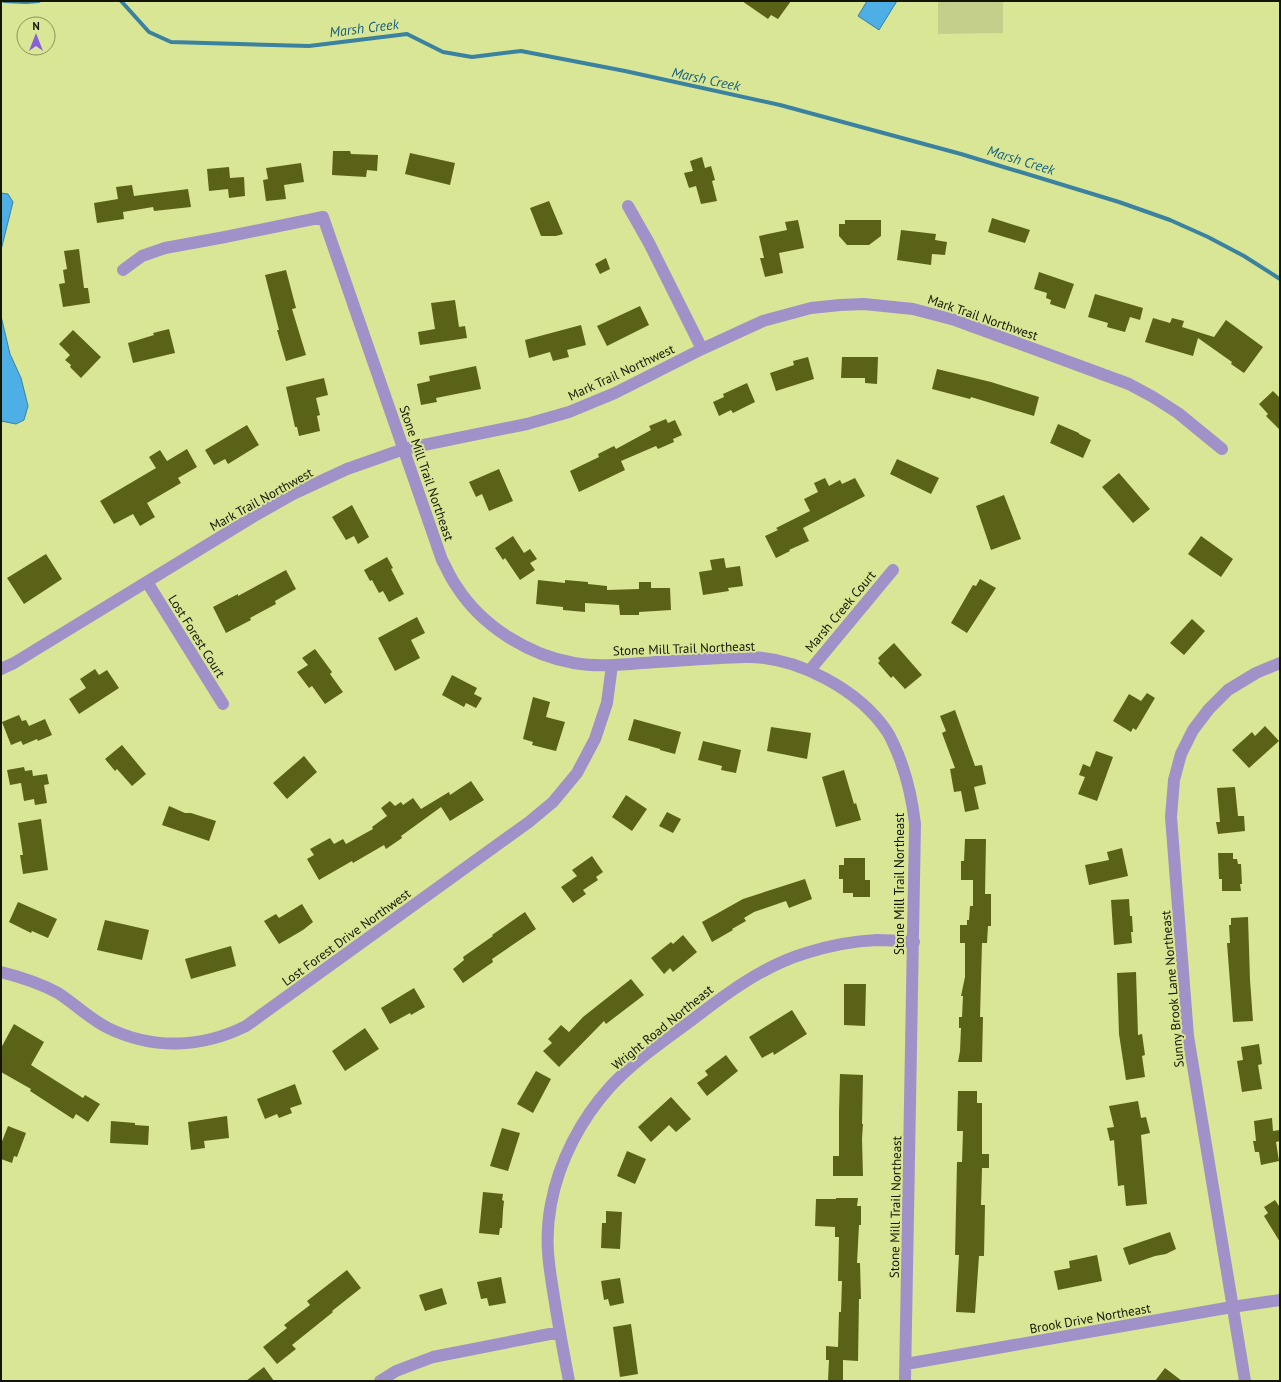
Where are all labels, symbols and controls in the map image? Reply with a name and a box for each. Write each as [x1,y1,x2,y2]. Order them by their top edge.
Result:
water label: Marsh Creek [328,15,400,41]
north arrow [16,16,56,56]
text: N [32,19,40,33]
water label: Marsh Creek [670,63,743,95]
water label: Marsh Creek [985,141,1058,179]
street label: Mark Trail Northwest [925,291,1041,344]
street label: Mark Trail Northwest [565,340,678,405]
street label: Stone Mill Trail Northeast [395,403,458,544]
street label: Mark Trail Northwest [207,464,316,535]
street label: Marsh Creek Court [801,567,880,656]
street label: Lost Forest Court [164,592,229,681]
street label: Stone Mill Trail Northeast [613,638,756,659]
street label: Stone Mill Trail Northeast [891,812,908,955]
street label: Lost Forest Drive Northwest [279,885,414,990]
street label: Sunny Brook Lane Northeast [1157,909,1188,1068]
street label: Wright Road Northeast [608,981,717,1074]
street label: Stone Mill Trail Northeast [886,1135,905,1278]
street label: Brook Drive Northeast [1028,1299,1153,1338]

